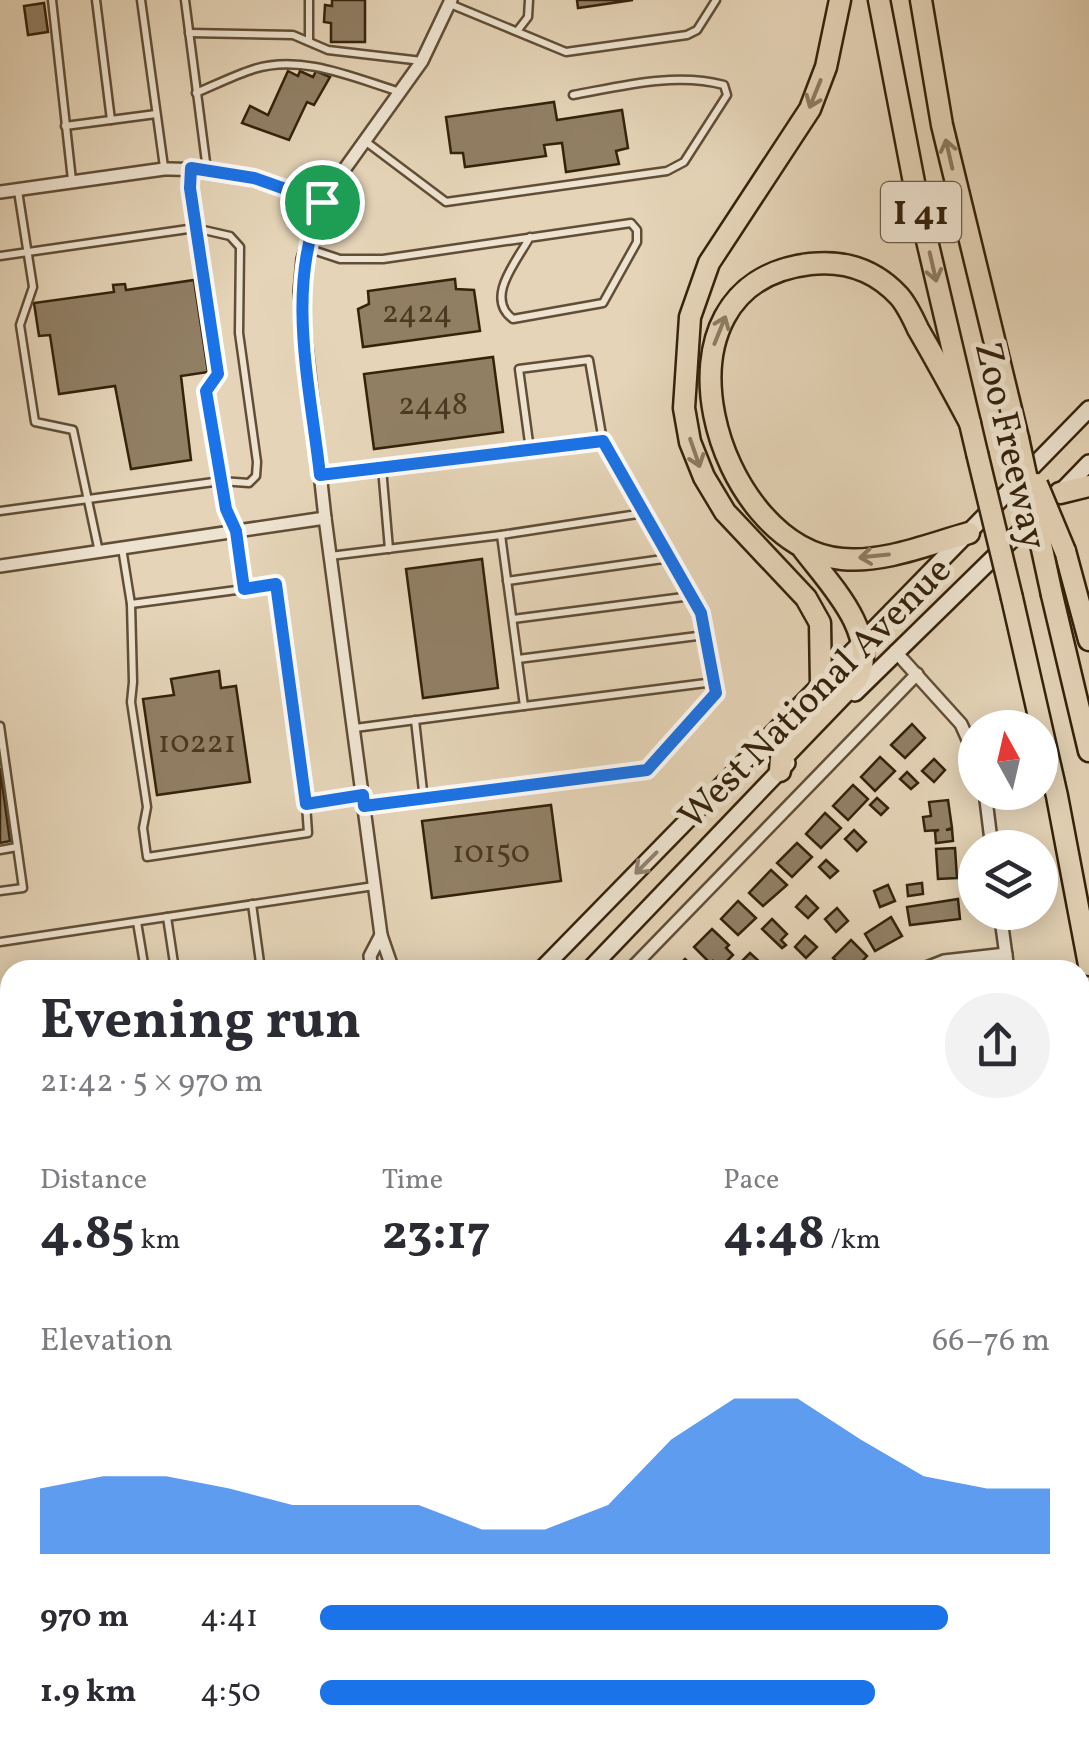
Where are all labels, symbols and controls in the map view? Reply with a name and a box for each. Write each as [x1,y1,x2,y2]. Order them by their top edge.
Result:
one-way arrow [805,78,823,109]
one-way arrow [939,139,957,171]
pin [280,160,365,245]
icon: arrive [295,175,350,230]
road number: I 41 [881,182,961,242]
one-way arrow [925,250,943,282]
house number: 2424 [382,292,452,336]
one-way arrow [712,315,730,346]
street label: Zoo Freeway [959,337,1058,555]
house number: 2448 [398,384,468,428]
one-way arrow [687,436,705,467]
street label: West National Avenue [668,546,965,843]
one-way arrow [859,547,891,566]
north arrow [958,710,1058,810]
map controls [958,710,1058,930]
house number: 10221 [158,722,236,766]
button: layers [958,830,1058,930]
house number: 10150 [452,832,530,876]
one-way arrow [634,850,658,874]
text: Evening run [40,985,361,1061]
button: share [945,993,1050,1098]
text: 21:42 · 5 × 970 m [40,1061,263,1105]
text: Distance [40,1161,147,1200]
text: Time [382,1161,443,1200]
text: Pace [723,1161,779,1200]
text: 4.85 [40,1200,135,1270]
text: 23:17 [382,1200,491,1270]
text: 4:48 [723,1200,825,1270]
text: km [135,1221,180,1260]
text: /km [825,1221,881,1260]
text: Elevation [40,1320,173,1364]
text: 66–76 m [932,1320,1050,1364]
text: 970 m [40,1596,129,1640]
text: 4:41 [200,1596,258,1640]
text: 1.9 km [40,1671,136,1715]
text: 4:50 [200,1671,261,1715]

